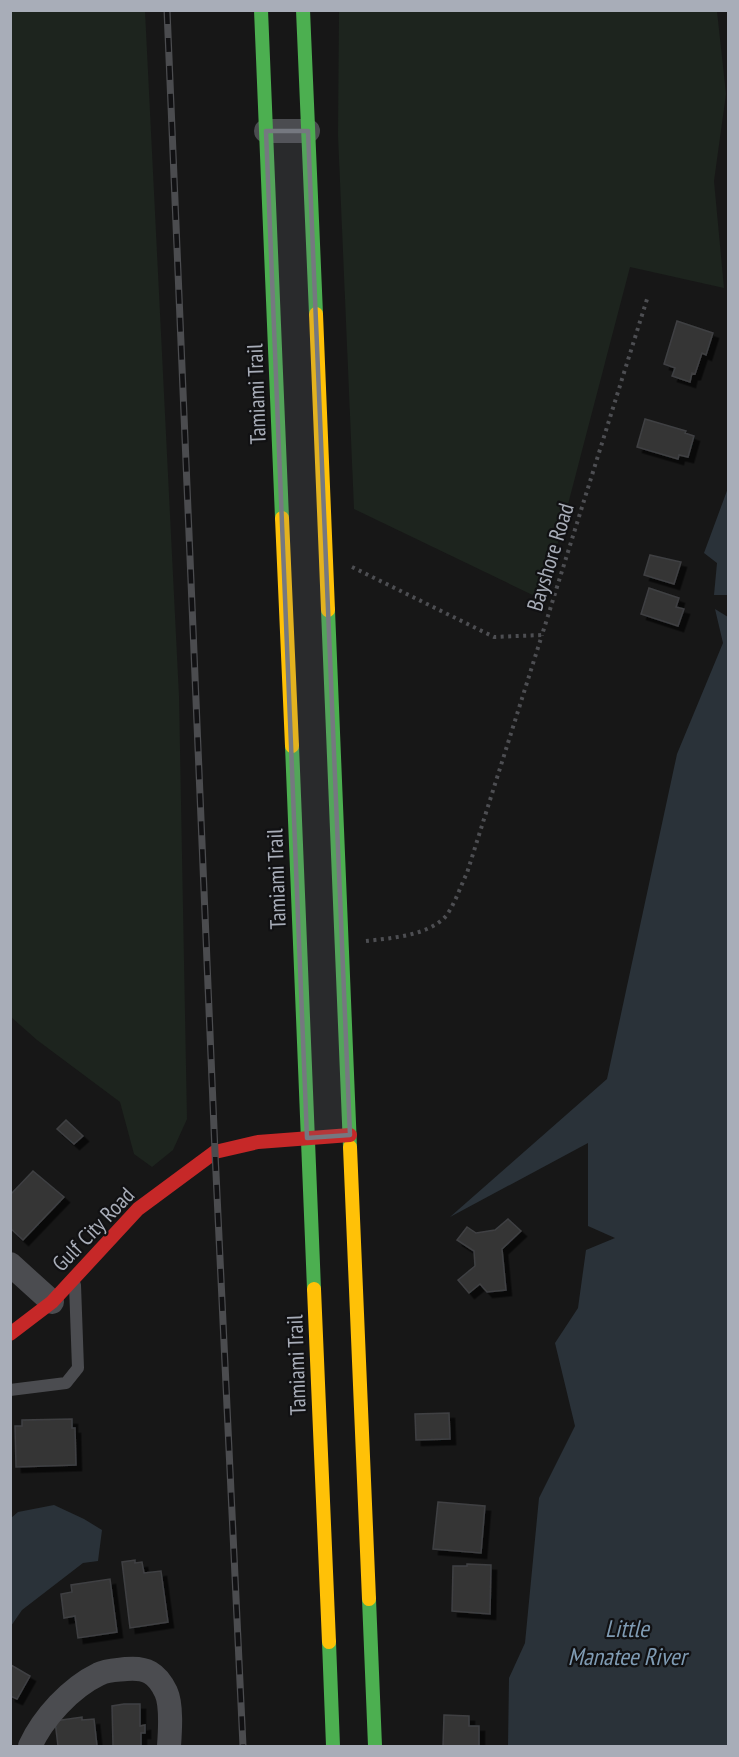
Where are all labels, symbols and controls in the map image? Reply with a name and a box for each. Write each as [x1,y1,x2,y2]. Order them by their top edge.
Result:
street label: Tamiami Trail [240,342,272,445]
street label: Bayshore Road [520,500,580,614]
street label: Tamiami Trail [260,827,292,930]
street label: Gulf City Road [46,1181,140,1277]
street label: Tamiami Trail [280,1313,312,1416]
water label: Little Manatee River [568,1613,690,1672]

